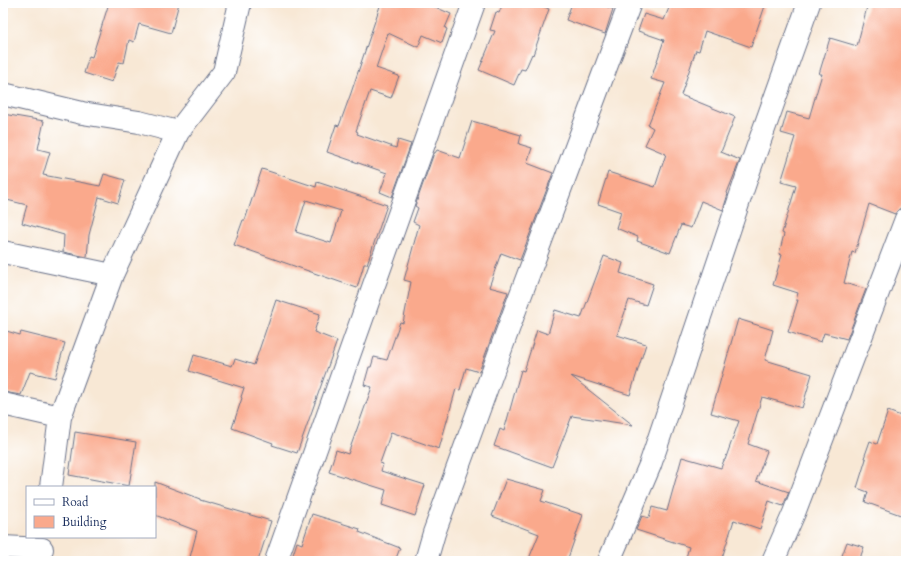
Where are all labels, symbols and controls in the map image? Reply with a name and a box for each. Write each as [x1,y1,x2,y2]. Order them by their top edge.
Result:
legend [26,486,156,538]
text: Road [62,494,89,510]
text: Building [62,514,107,530]

